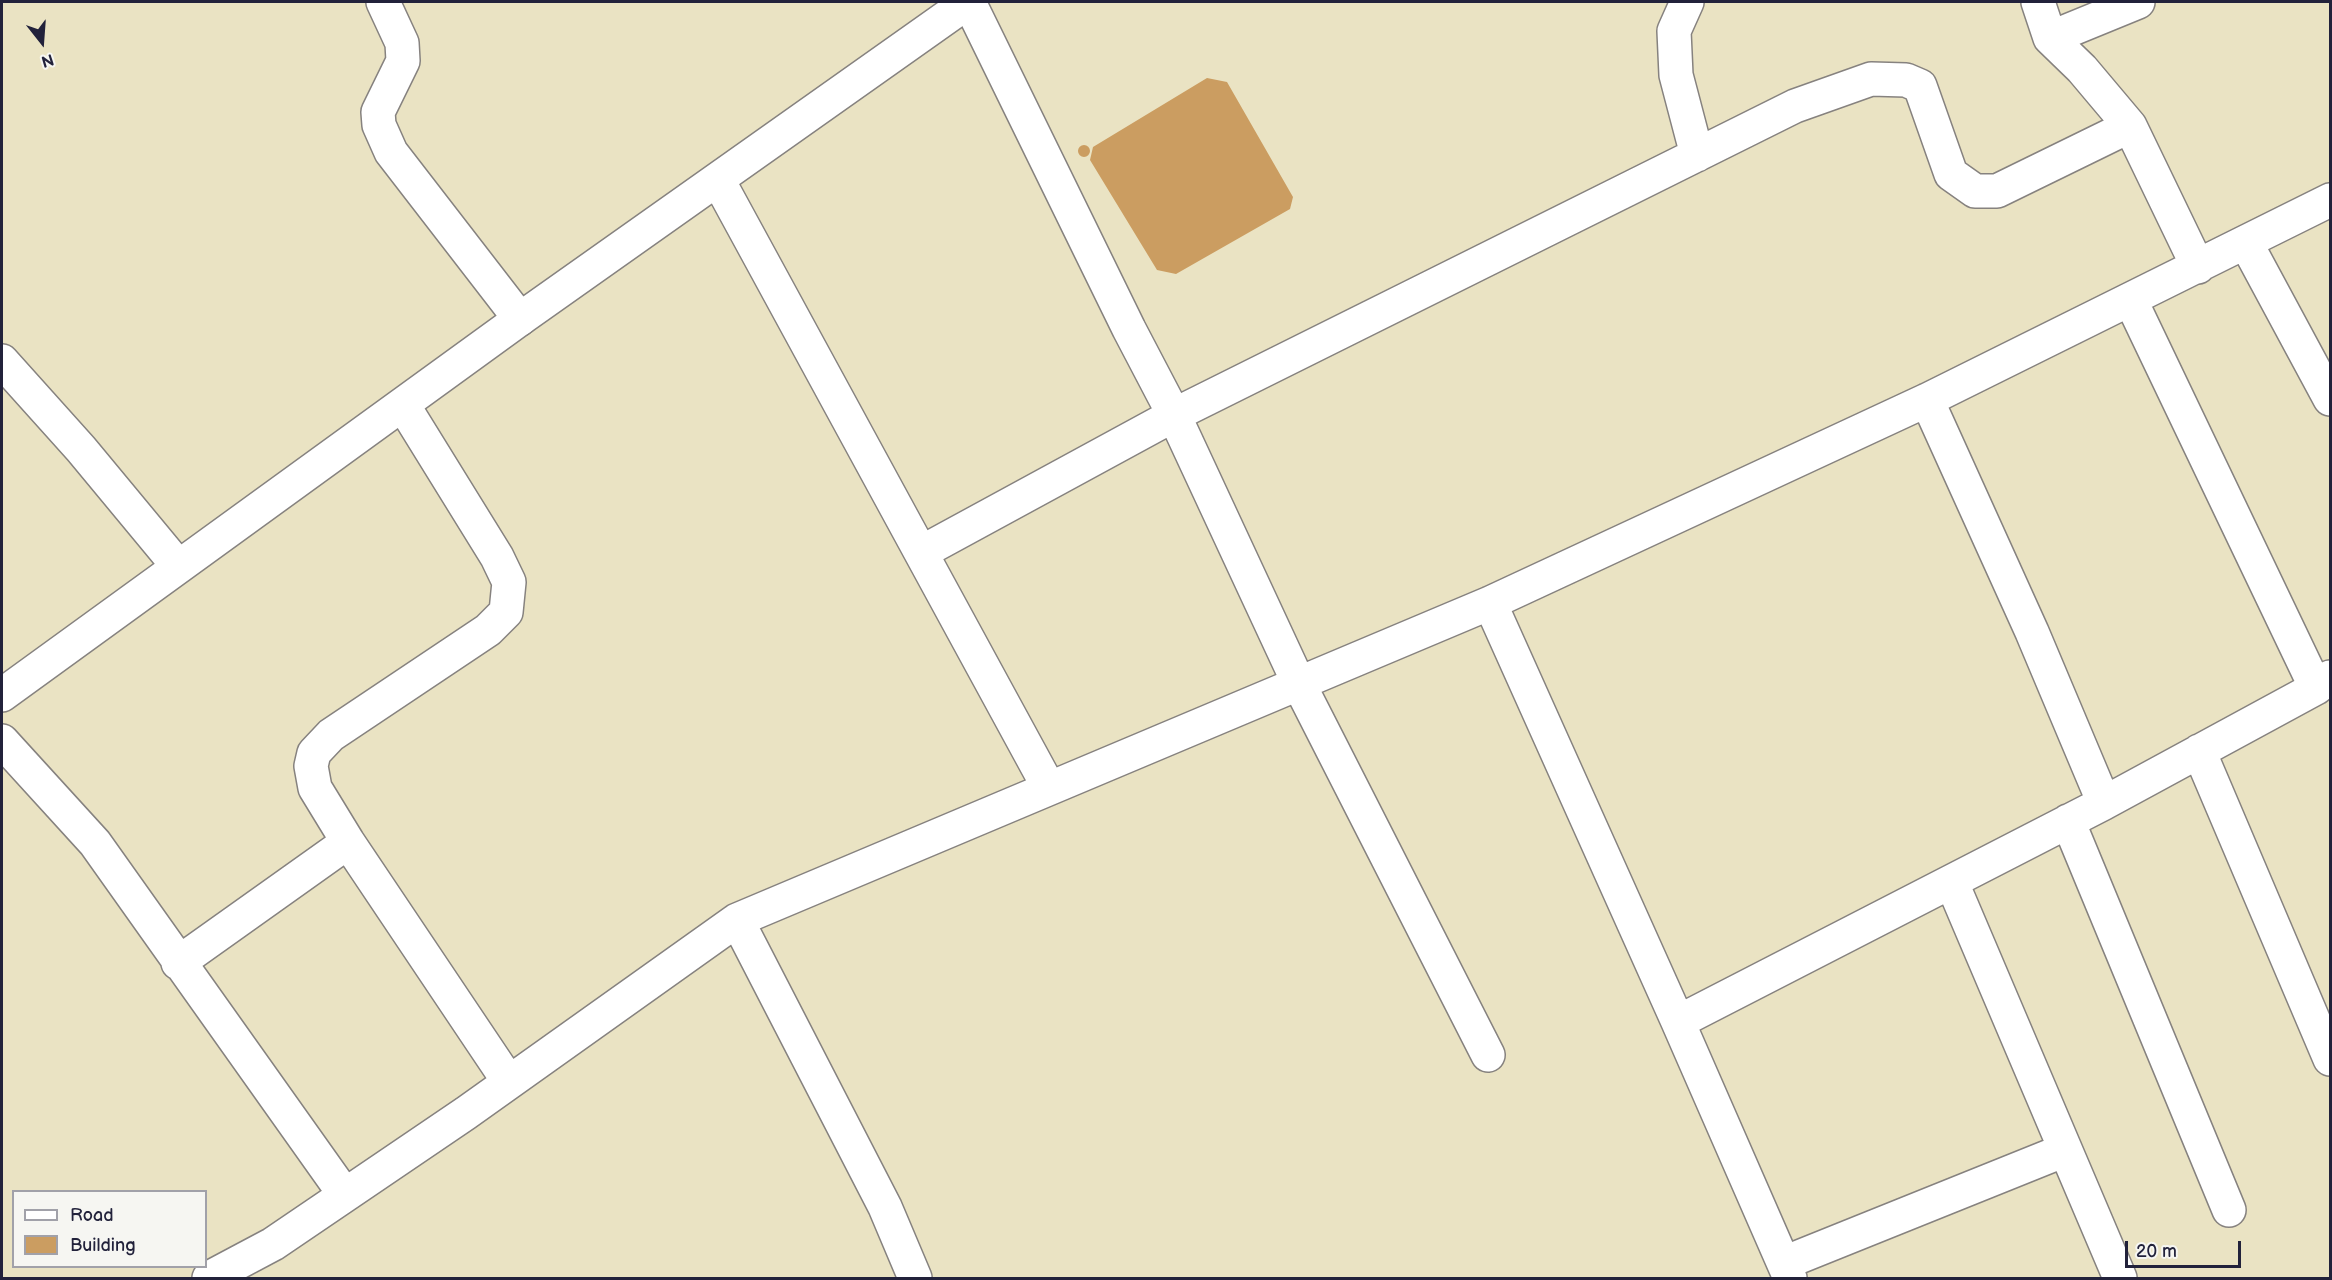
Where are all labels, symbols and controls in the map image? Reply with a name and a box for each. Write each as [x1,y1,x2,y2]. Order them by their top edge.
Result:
north arrow [12,12,72,72]
text: N [39,49,56,71]
legend [12,1190,207,1268]
text: Road [70,1205,114,1226]
scale bar [2128,1229,2244,1267]
text: Building [70,1235,136,1256]
text: 20 m [2136,1241,2177,1262]

